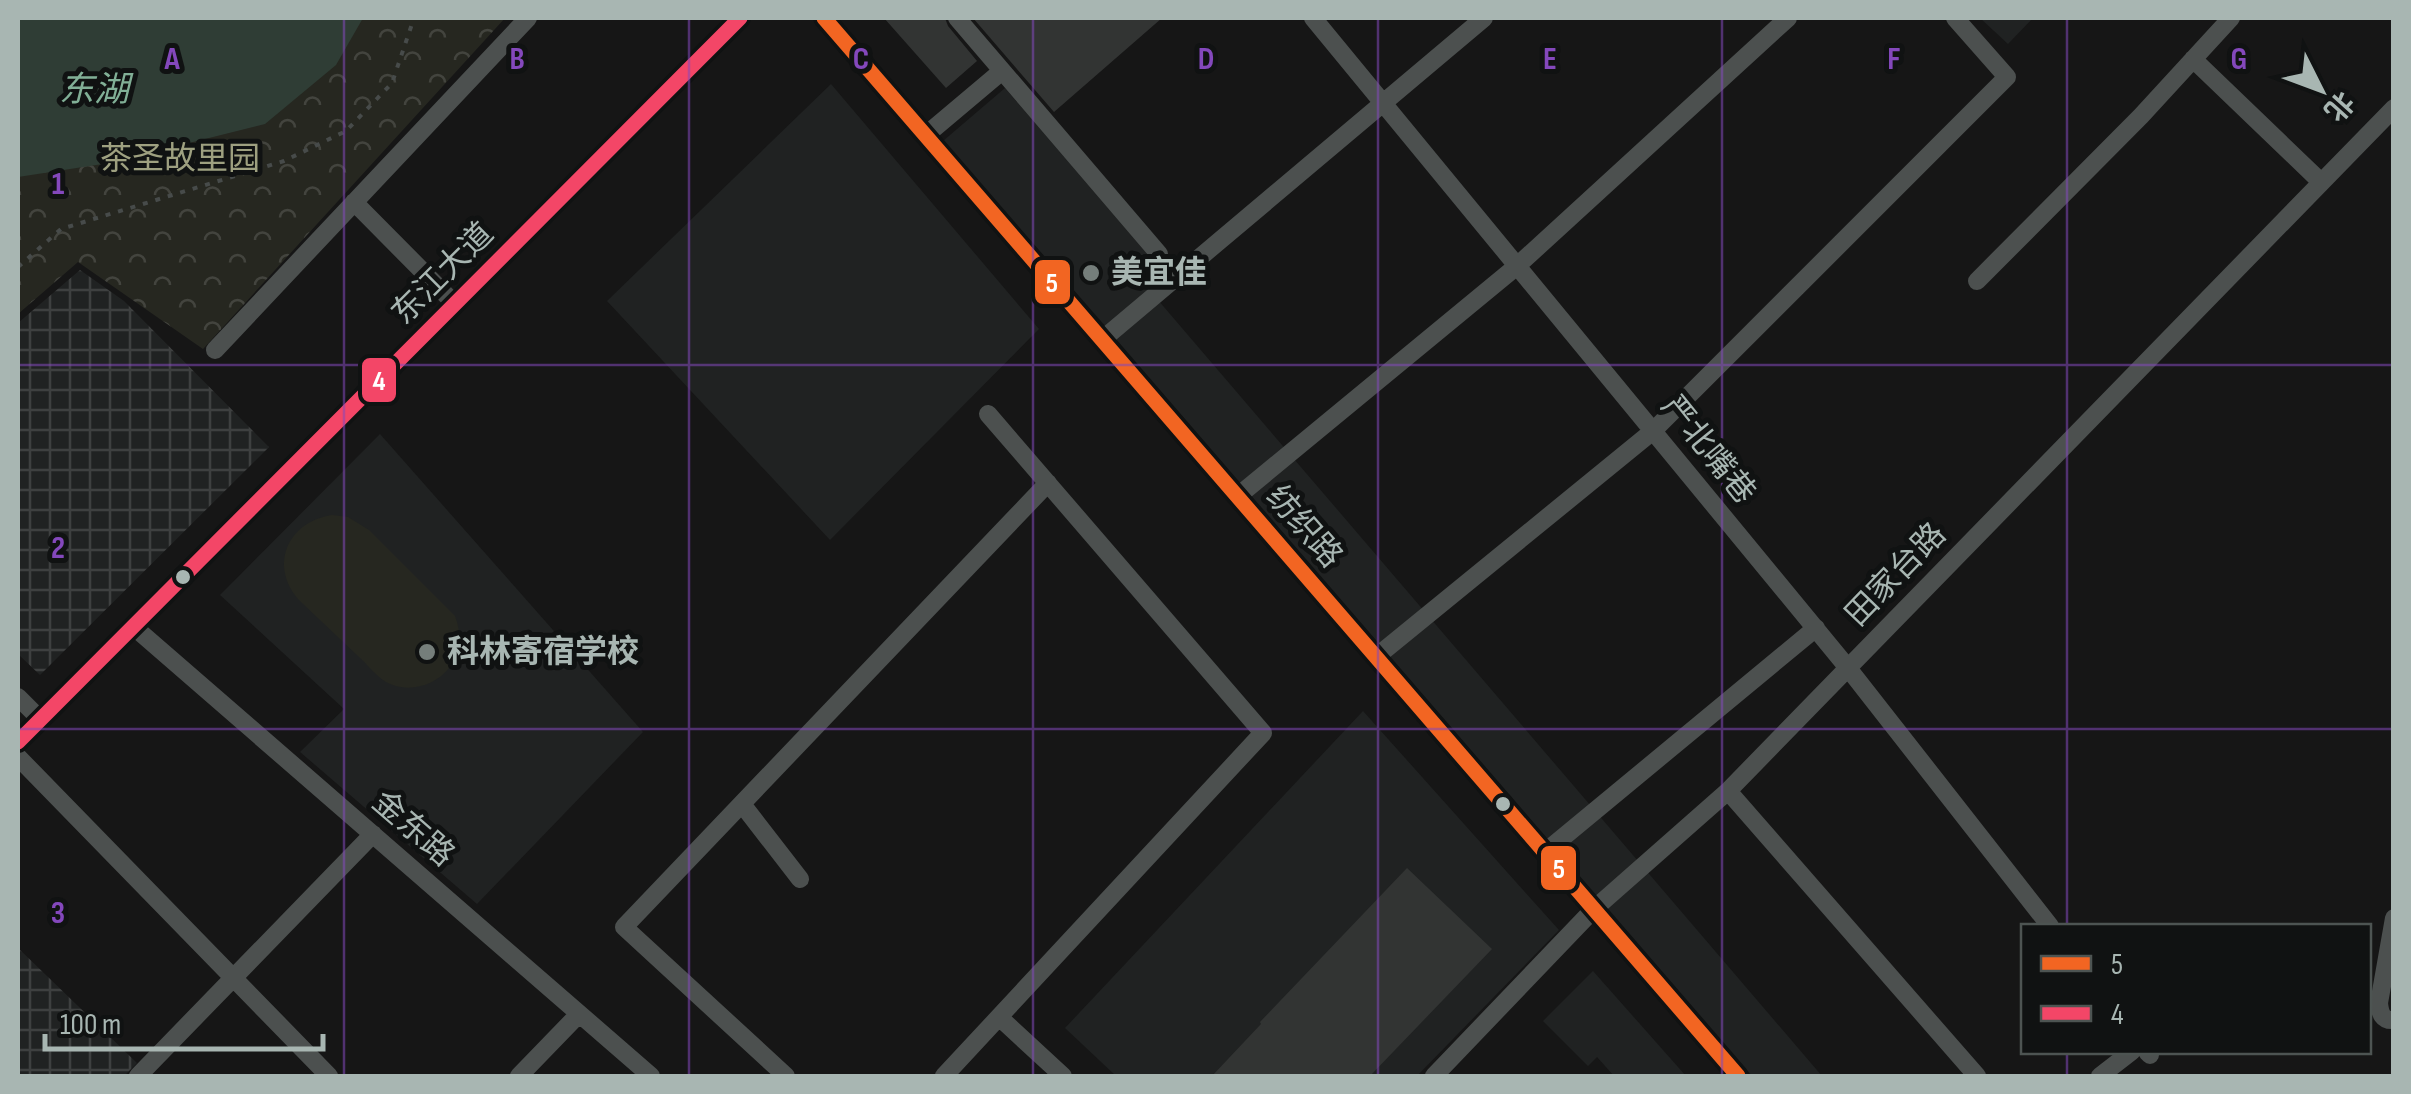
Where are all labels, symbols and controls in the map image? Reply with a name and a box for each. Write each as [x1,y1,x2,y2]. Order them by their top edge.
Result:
text: A [163,40,180,79]
text: B [509,40,525,79]
text: C [853,40,869,79]
text: D [1198,40,1214,79]
text: E [1543,40,1557,79]
text: F [1887,40,1901,79]
text: G [2231,40,2247,79]
north arrow [2271,40,2371,140]
water label: 东湖 [59,69,134,112]
text: 北 [2317,84,2360,127]
park label: 茶圣故里园 [100,140,260,179]
text: 1 [52,165,65,204]
street label: 东江大道 [384,215,502,333]
place label: 美宜佳 [1111,254,1207,293]
line badge: 5 [1033,258,1072,306]
marker: 美宜佳 [1080,262,1102,284]
text: 5 [1046,267,1058,300]
line badge: 4 [360,356,398,404]
text: 4 [372,365,386,398]
street label: 严北嘴巷 [1653,388,1763,512]
street label: 纺织路 [1258,478,1350,576]
street label: 田家台路 [1838,515,1954,635]
text: 2 [51,529,65,568]
unlabelled marker [173,567,193,587]
place label: 科林寄宿学校 [447,633,639,672]
marker: 科林寄宿学校 [416,641,438,663]
street label: 金东路 [364,783,462,875]
unlabelled marker [1493,794,1513,814]
line badge: 5 [1539,844,1578,892]
text: 5 [1553,853,1565,886]
text: 3 [51,894,65,933]
legend [2021,924,2371,1054]
text: 5 [2111,947,2123,983]
scale bar [45,989,322,1051]
text: 4 [2111,997,2124,1033]
text: 100 m [60,1007,121,1043]

